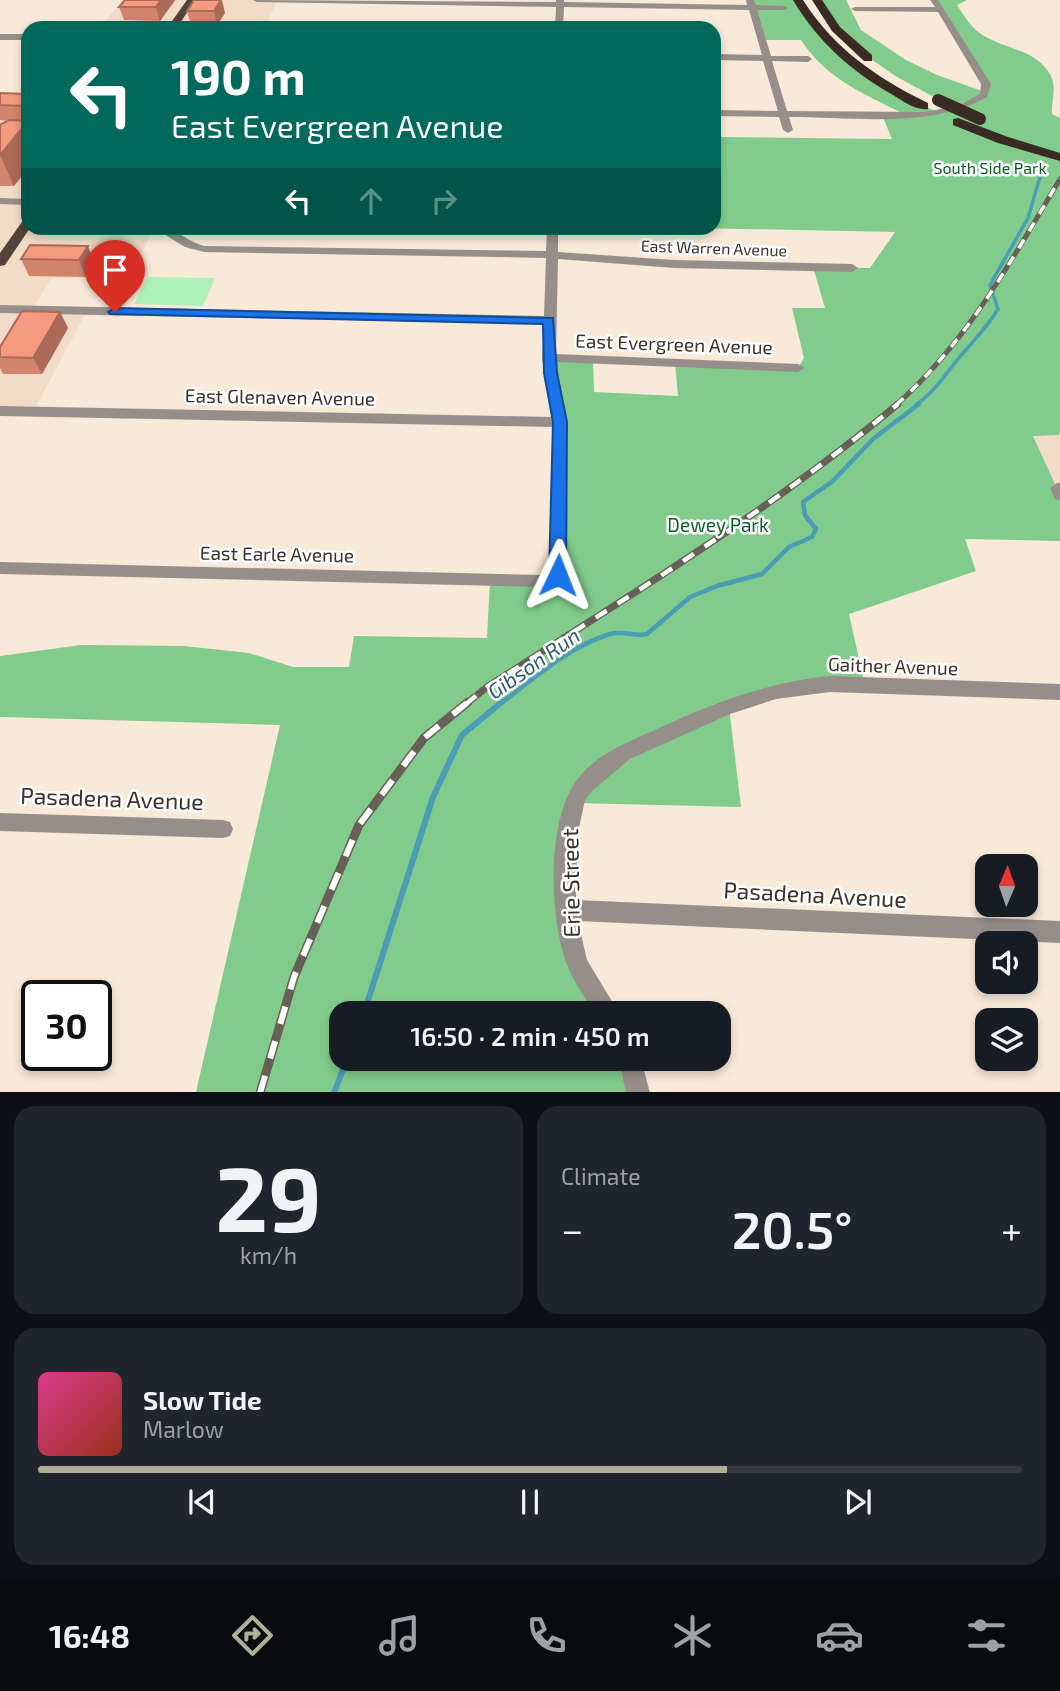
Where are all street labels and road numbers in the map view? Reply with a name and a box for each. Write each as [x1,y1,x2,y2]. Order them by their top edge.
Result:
street label: East Warren Avenue [641,235,788,260]
street label: East Evergreen Avenue [575,329,773,358]
street label: East Glenaven Avenue [185,383,375,410]
street label: East Earle Avenue [200,541,354,566]
street label: Gaither Avenue [828,652,958,679]
street label: Pasadena Avenue [20,781,204,815]
street label: Erie Street [555,828,585,938]
street label: Pasadena Avenue [723,875,907,913]

